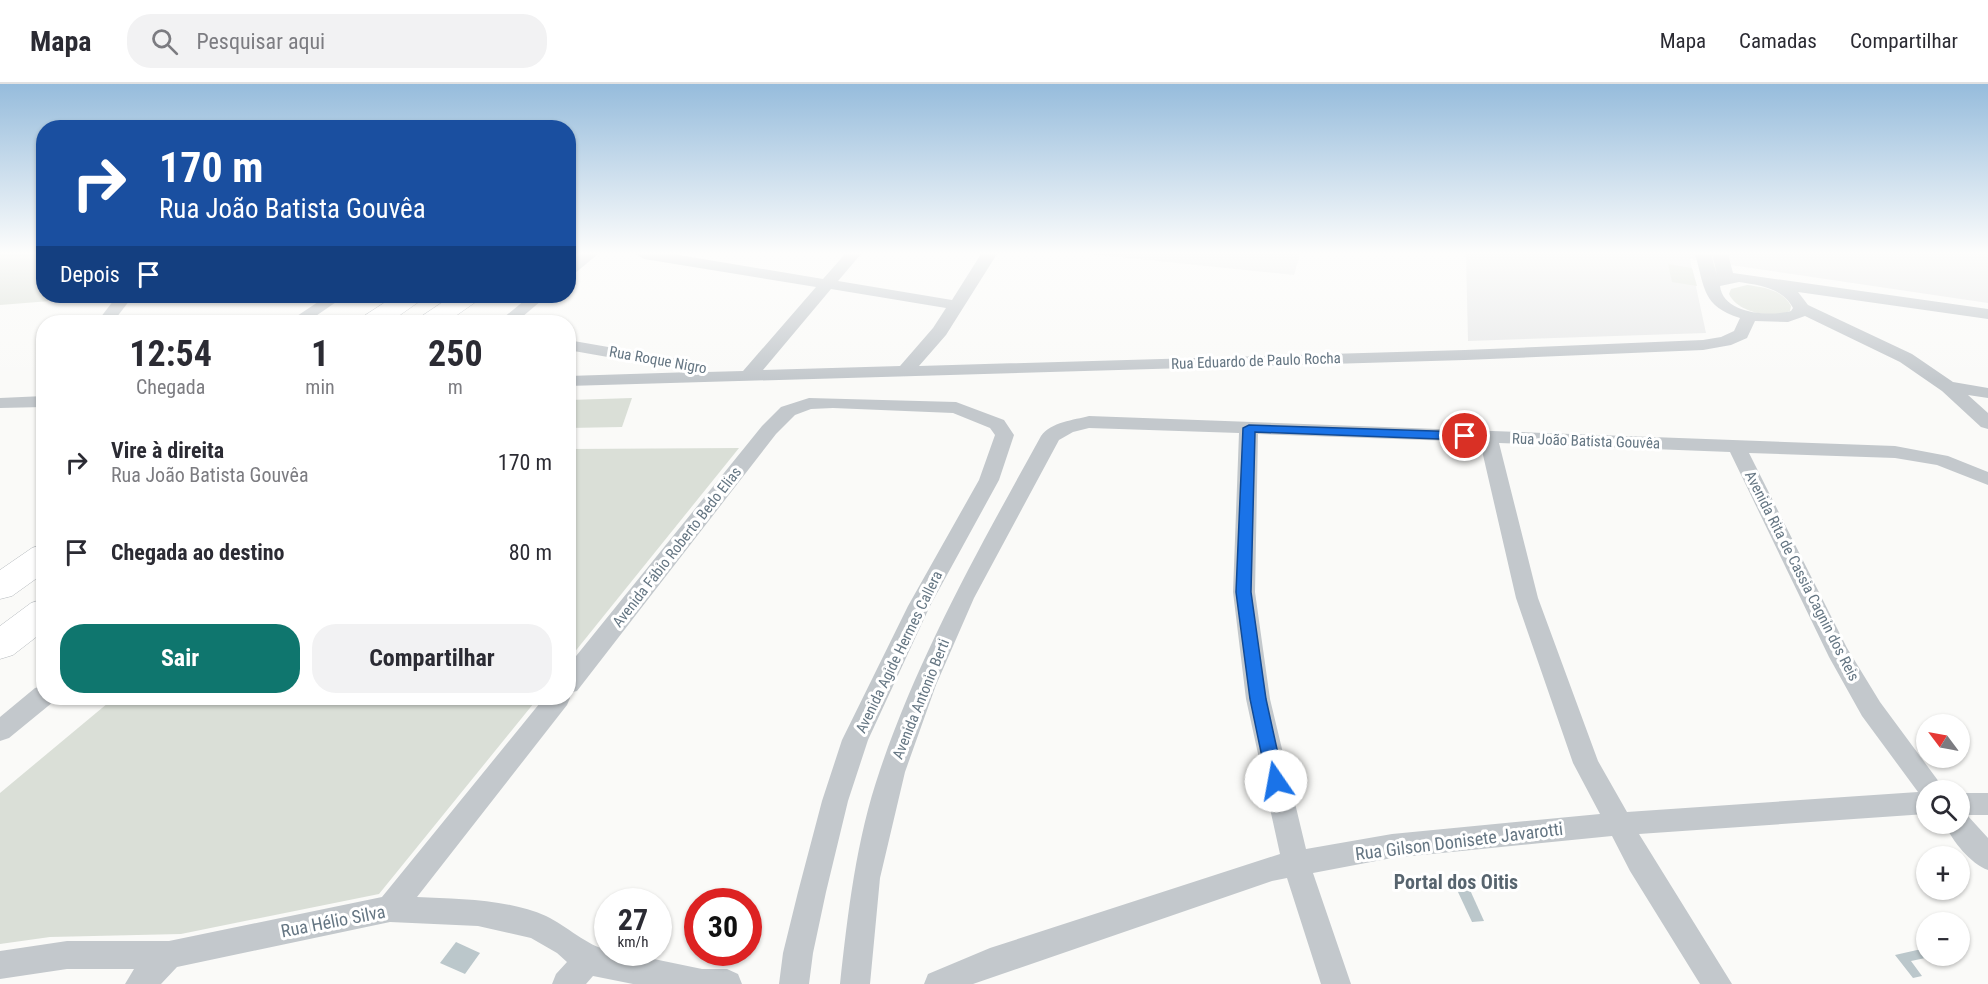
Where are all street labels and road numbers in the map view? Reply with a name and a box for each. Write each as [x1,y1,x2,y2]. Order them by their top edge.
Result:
street label: Rua Roque Nigro [608,343,708,377]
street label: Rua Eduardo de Paulo Rocha [1171,349,1341,373]
street label: Rua João Batista Gouvêa [1512,429,1660,453]
street label: Avenida Fábio Roberto Bedo Elias [609,463,745,631]
street label: Avenida Rita de Cassia Cagnin dos Reis [1741,468,1863,684]
street label: Avenida Agide Hermes Callera [852,568,946,736]
street label: Avenida Antonio Berti [889,636,953,762]
street label: Rua Gilson Donisete Javarotti [1354,818,1564,864]
street label: Rua Hélio Silva [279,901,387,941]

